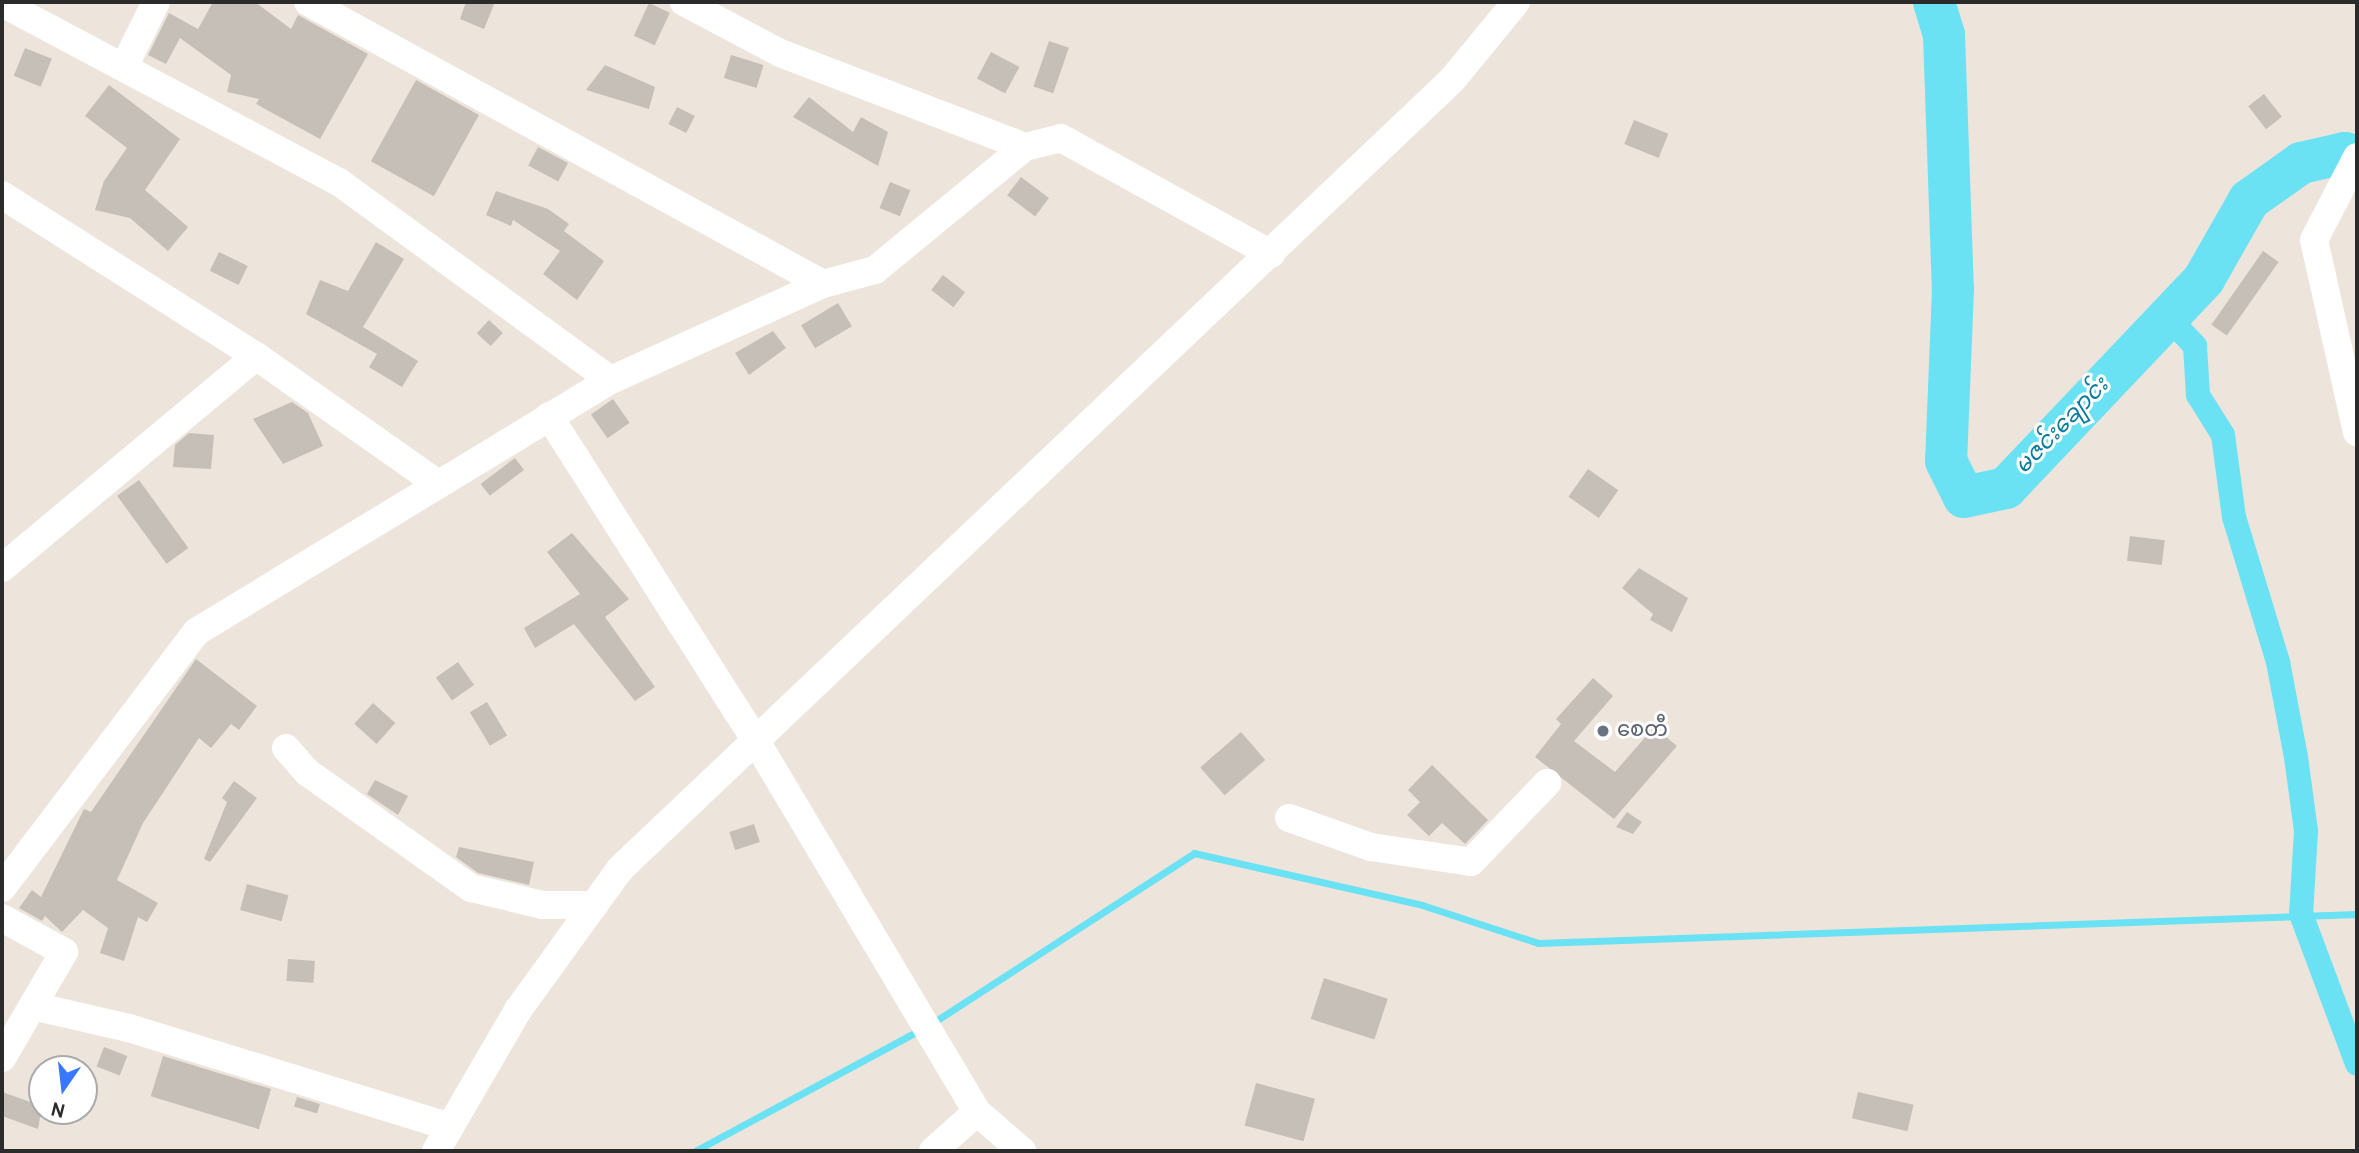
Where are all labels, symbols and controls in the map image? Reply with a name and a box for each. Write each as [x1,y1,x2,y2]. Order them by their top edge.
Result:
water label: မဇင်းချောင်း [2010,373,2116,481]
place label: စေတီ [1617,718,1668,744]
marker: စေတီ [1595,723,1611,739]
north arrow [28,1055,98,1125]
text: N [49,1095,68,1122]

